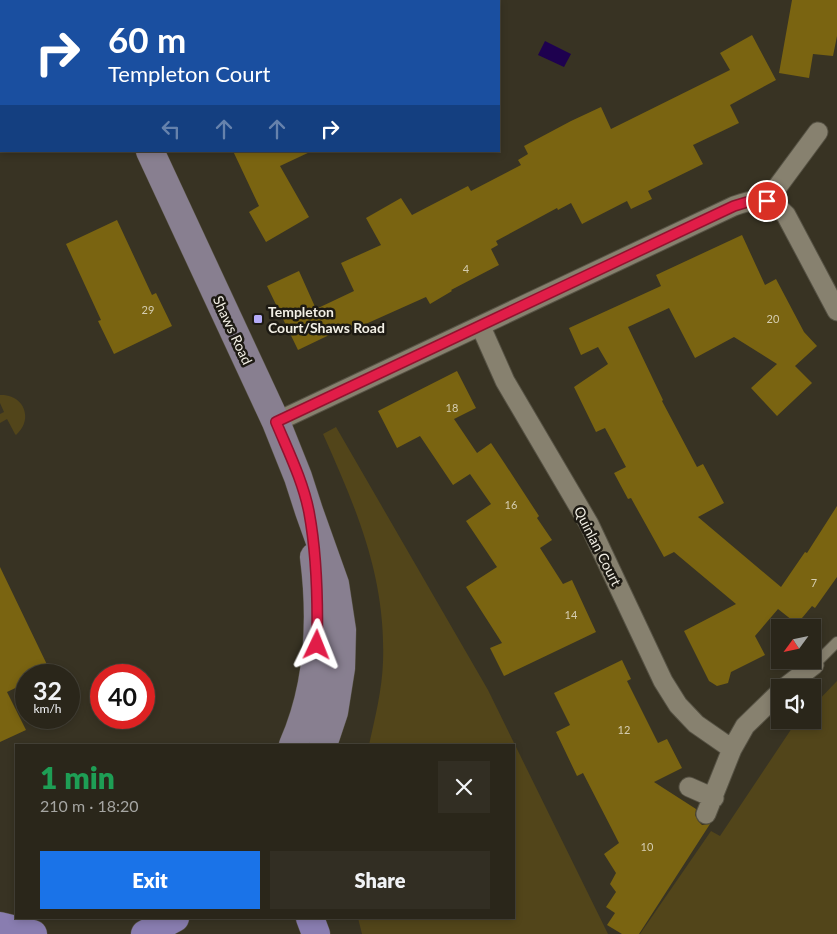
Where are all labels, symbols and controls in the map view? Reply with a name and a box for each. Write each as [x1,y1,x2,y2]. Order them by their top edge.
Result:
text: 60 m [108,18,186,60]
icon: right [25,20,90,85]
text: Templeton Court [108,60,270,87]
icon: left [157,115,185,143]
icon: ahead [210,115,238,143]
icon: ahead [263,115,291,143]
icon: right [316,115,344,143]
pin [746,180,788,222]
icon: arrive [753,187,781,215]
house number: 4 [463,262,470,275]
street label: Shaws Road [210,293,256,367]
house number: 29 [142,303,154,316]
place label: Templeton Court/Shaws Road [268,303,385,336]
house number: 20 [767,312,780,325]
marker: Templeton Court/Shaws Road [252,313,264,325]
house number: 18 [446,401,458,414]
house number: 16 [505,498,517,511]
street label: Quinlan Court [571,503,625,589]
house number: 7 [811,576,817,589]
house number: 14 [565,608,578,621]
position arrow [290,618,342,670]
north arrow [771,619,821,669]
map controls [771,619,821,729]
speed limit sign: 40 [90,664,155,729]
text: 32 [33,675,62,705]
button: sound [771,679,821,729]
text: km/h [33,701,62,716]
house number: 12 [618,723,630,736]
text: 1 min [40,759,115,795]
button: close [438,761,490,813]
text: 210 m · 18:20 [40,796,139,815]
house number: 10 [641,840,654,853]
button: Exit [40,851,260,909]
button: Share [270,851,490,909]

